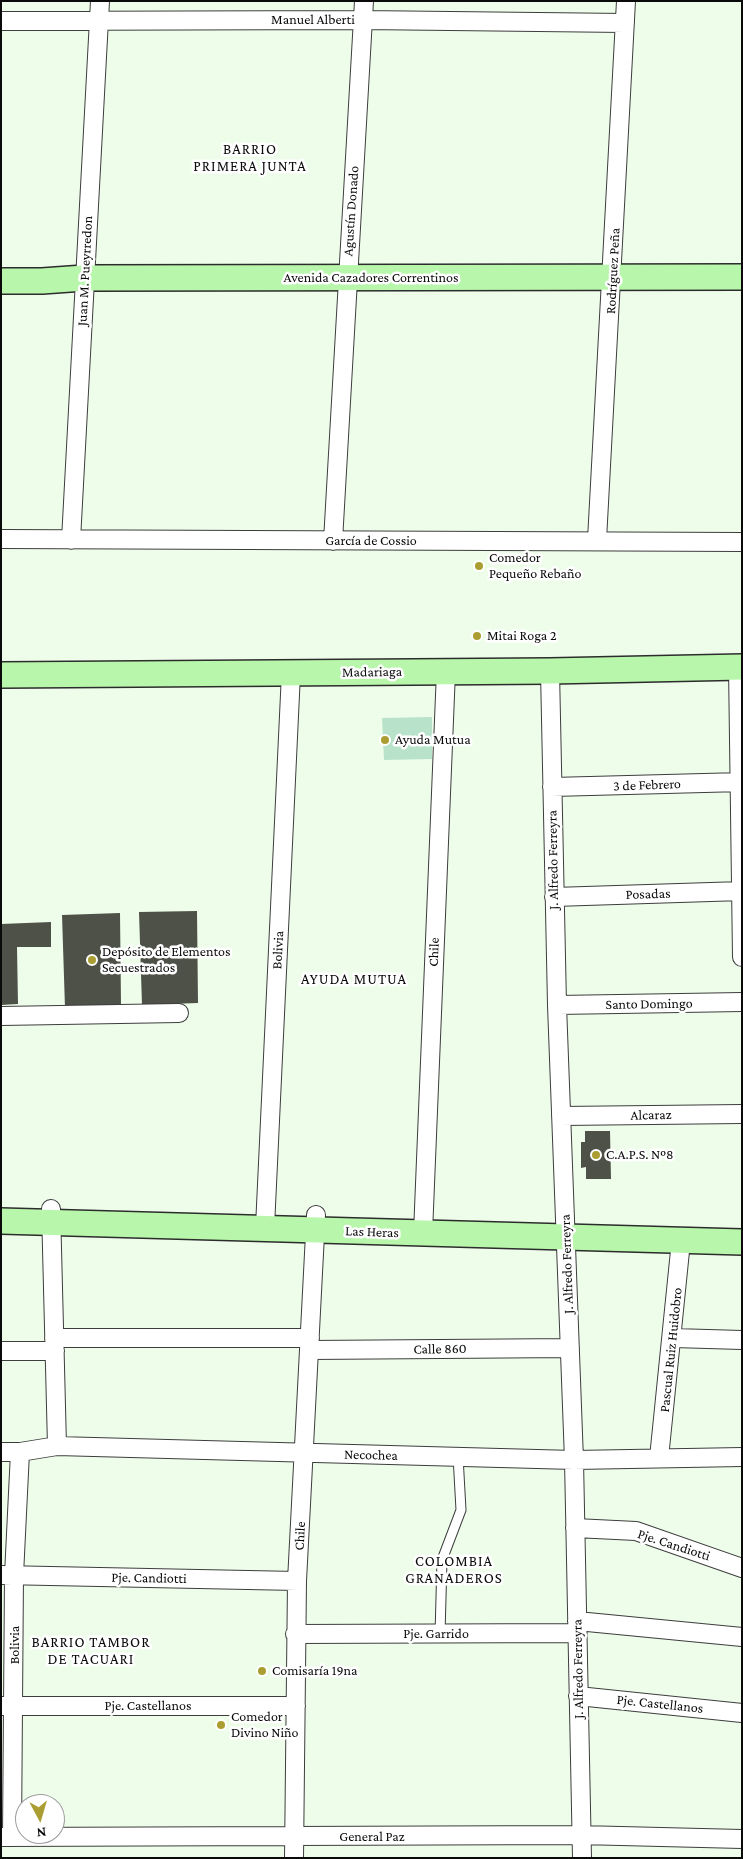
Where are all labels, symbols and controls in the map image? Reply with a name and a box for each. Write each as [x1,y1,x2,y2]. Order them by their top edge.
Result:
street label: Manuel Alberti [271,12,355,28]
district label: BARRIO PRIMERA JUNTA [192,140,308,175]
street label: Agustín Donado [339,165,363,257]
street label: Juan M. Pueyrredon [74,215,96,327]
street label: Rodríguez Peña [602,227,624,315]
street label: Avenida Cazadores Correntinos [284,270,458,286]
street label: García de Cossio [325,533,417,549]
place label: Comedor Pequeño Rebaño [489,550,582,582]
marker: Comedor Pequeño Rebaño [473,560,485,572]
place label: Mitai Roga 2 [487,628,557,644]
marker: Mitai Roga 2 [471,630,483,642]
street label: Madariaga [342,663,402,681]
place label: Ayuda Mutua [395,732,471,748]
marker: Ayuda Mutua [379,734,391,746]
street label: 3 de Febrero [613,775,681,795]
street label: J. Alfredo Ferreyra [544,810,562,910]
street label: Posadas [625,885,671,903]
street label: Bolivia [269,930,287,970]
street label: Chile [425,937,443,967]
place label: Depósito de Elementos Secuestrados [102,944,231,976]
marker: Depósito de Elementos Secuestrados [86,954,98,966]
district label: AYUDA MUTUA [300,970,408,988]
street label: Santo Domingo [605,995,693,1013]
street label: Alcaraz [630,1106,672,1124]
place label: C.A.P.S. Nº8 [606,1147,674,1163]
marker: C.A.P.S. Nº8 [590,1149,602,1161]
street label: J. Alfredo Ferreyra [557,1214,577,1314]
street label: Las Heras [345,1223,399,1241]
street label: Pascual Ruiz Huidobro [656,1287,686,1413]
street label: Calle 860 [413,1340,467,1358]
street label: Necochea [344,1446,398,1464]
street label: Chile [291,1521,309,1551]
street label: Pje. Candiotti [636,1525,712,1565]
district label: COLOMBIA GRANADEROS [404,1552,504,1587]
street label: Pje. Candiotti [111,1569,187,1587]
street label: J. Alfredo Ferreyra [569,1619,587,1719]
street label: Bolivia [7,1626,23,1664]
street label: Pje. Garrido [403,1626,469,1642]
district label: BARRIO TAMBOR DE TACUARI [30,1633,152,1668]
place label: Comisaría 19na [272,1663,358,1679]
marker: Comisaría 19na [256,1665,268,1677]
street label: Pje. Castellanos [616,1691,704,1717]
street label: Pje. Castellanos [104,1698,192,1714]
place label: Comedor Divino Niño [231,1709,299,1741]
marker: Comedor Divino Niño [215,1719,227,1731]
north arrow [15,1794,65,1844]
text: N [36,1824,47,1841]
street label: General Paz [339,1829,405,1845]

